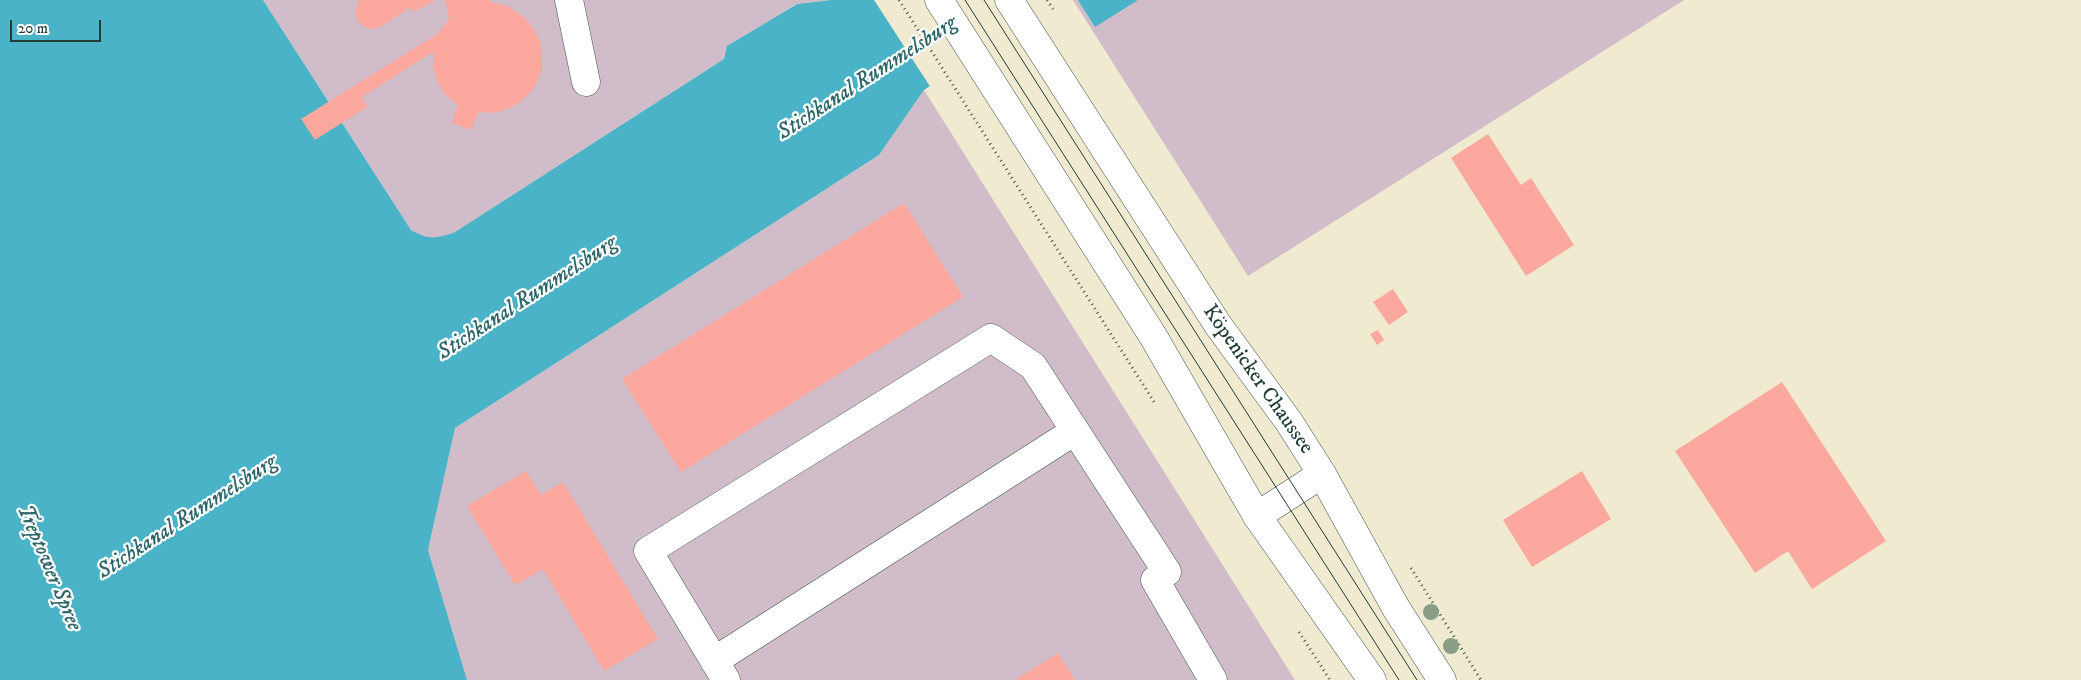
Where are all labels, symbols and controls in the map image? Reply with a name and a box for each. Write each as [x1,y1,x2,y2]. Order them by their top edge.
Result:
scale bar [12,10,104,42]
water label: Stichkanal Rummelsburg [773,11,963,147]
text: 20 m [18,19,48,38]
water label: Stichkanal Rummelsburg [433,231,623,367]
street label: Köpenicker Chaussee [1196,301,1318,459]
water label: Stichkanal Rummelsburg [93,450,283,586]
water label: Treptower Spree [10,501,86,635]

